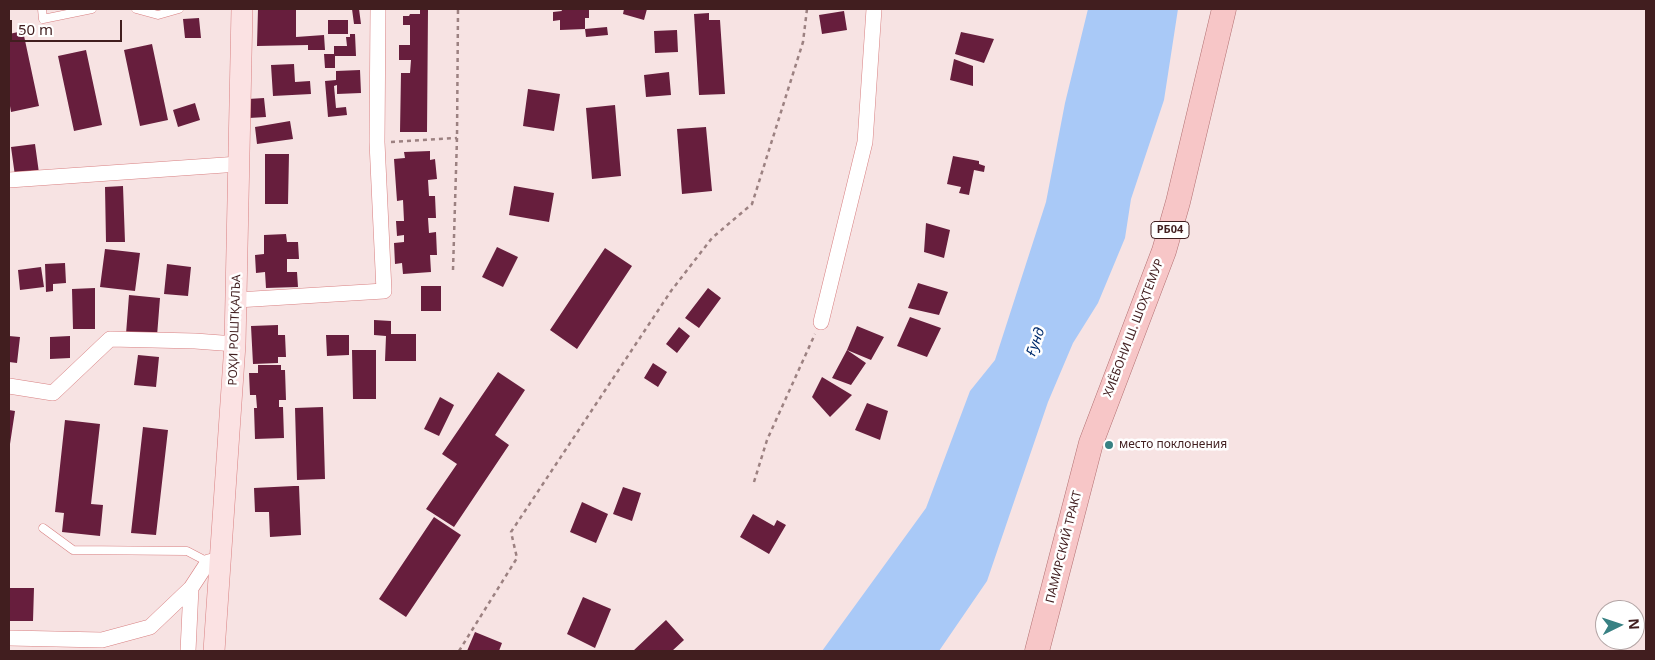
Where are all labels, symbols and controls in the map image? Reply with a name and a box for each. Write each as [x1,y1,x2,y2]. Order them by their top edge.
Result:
scale bar [12,10,125,42]
text: 50 m [18,19,53,39]
road number: РБ04 [1151,222,1189,238]
street label: ХИЁБОНИ Ш. ШОҲТЕМУР [1101,257,1167,399]
street label: РОҲИ РОШТҚАЛЪА [226,274,244,386]
water label: Ғунд [1023,325,1049,359]
place label: место поклонения [1119,438,1227,452]
marker: место поклонения [1103,439,1115,451]
street label: ПАМИРСКИЙ ТРАКТ [1043,489,1085,605]
north arrow [1595,600,1645,650]
text: N [1625,618,1644,630]

